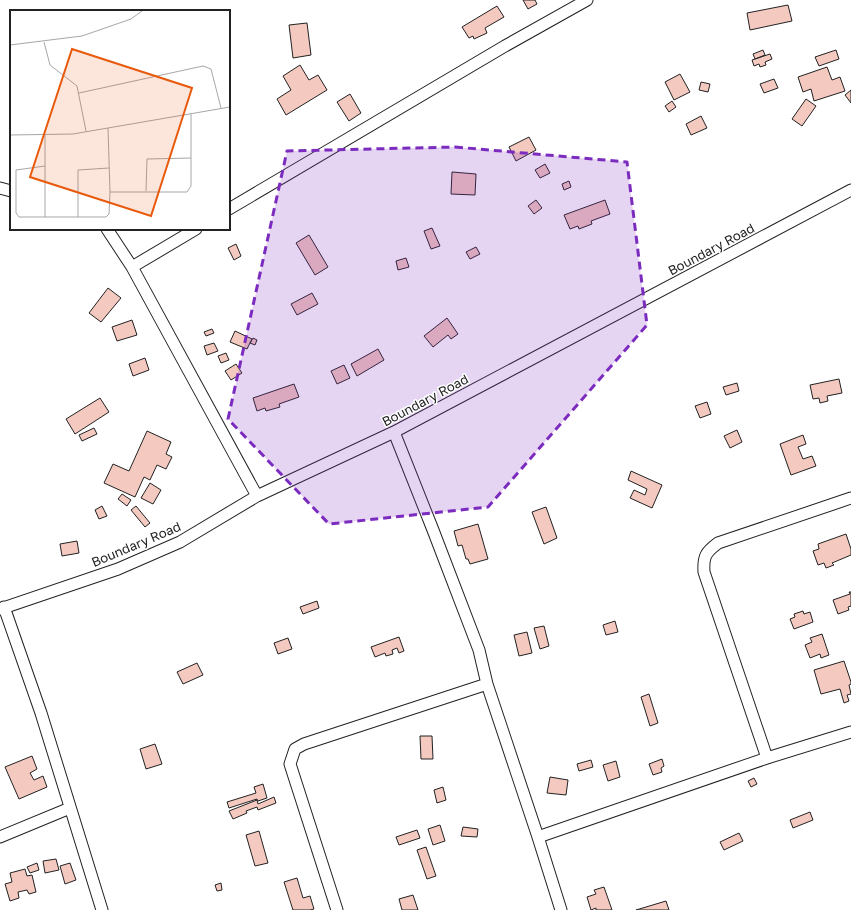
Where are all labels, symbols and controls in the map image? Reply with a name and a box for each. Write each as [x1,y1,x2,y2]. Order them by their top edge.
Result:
inset map [10,10,230,230]
street label: Boundary Road [665,220,757,278]
street label: Boundary Road [379,371,471,429]
street label: Boundary Road [89,518,183,570]

